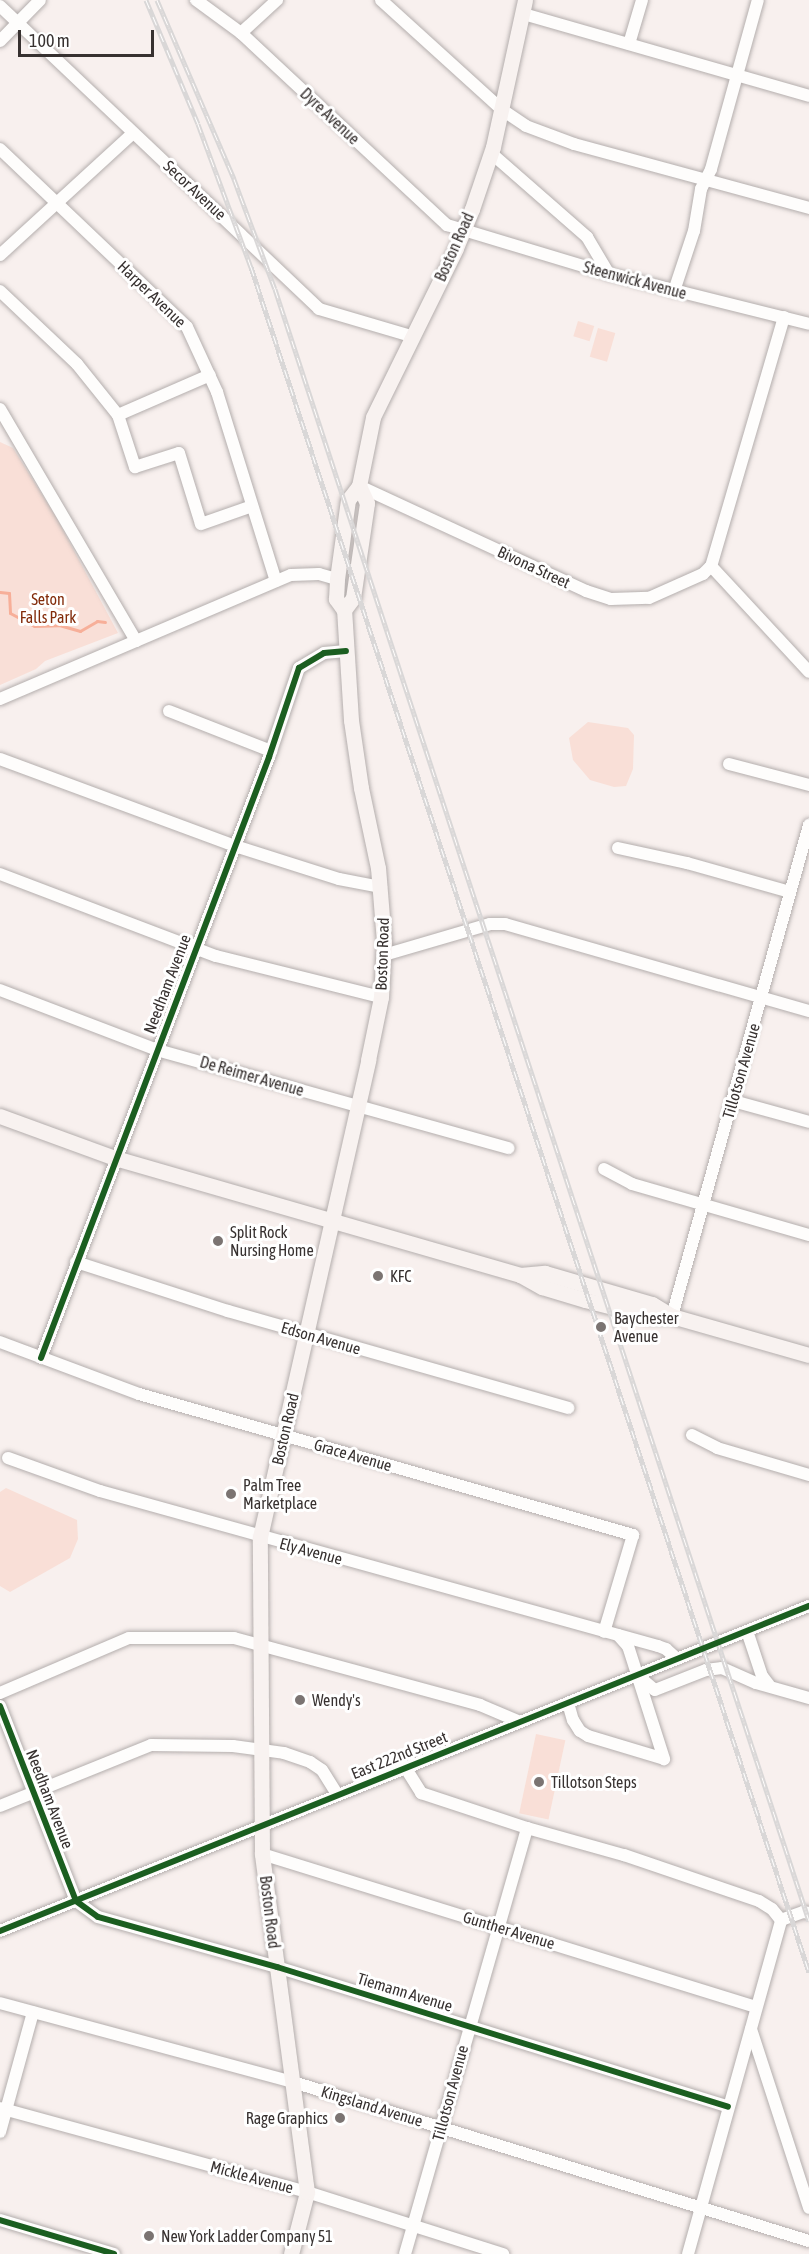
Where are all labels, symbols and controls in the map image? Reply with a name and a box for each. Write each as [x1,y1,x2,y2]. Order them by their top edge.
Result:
scale bar [21,18,158,56]
text: 100 m [29,30,70,51]
street label: Dyre Avenue [296,84,364,148]
street label: Secor Avenue [160,156,230,224]
street label: Boston Road [430,210,478,284]
street label: Harper Avenue [114,257,190,331]
street label: Steenwick Avenue [581,257,689,303]
street label: Bivona Street [495,542,573,592]
park label: Seton Falls Park [20,589,76,627]
street label: Boston Road [371,917,393,991]
street label: Needham Avenue [139,932,195,1036]
street label: Tillotson Avenue [718,1021,764,1121]
street label: De Reimer Avenue [198,1052,306,1100]
place label: Split Rock Nursing Home [230,1222,314,1260]
marker: Split Rock Nursing Home [211,1234,225,1248]
place label: KFC [390,1266,411,1286]
marker: KFC [371,1269,385,1283]
place label: Baychester Avenue [614,1308,678,1346]
street label: Edson Avenue [279,1317,363,1359]
marker: Baychester Avenue [592,1318,610,1336]
street label: Boston Road [267,1391,303,1467]
street label: Grace Avenue [312,1435,394,1475]
place label: Palm Tree Marketplace [243,1475,317,1513]
marker: Palm Tree Marketplace [224,1487,238,1501]
street label: Ely Avenue [278,1533,344,1569]
place label: Wendy's [312,1690,361,1710]
marker: Wendy's [293,1693,307,1707]
street label: East 222nd Street [348,1727,450,1783]
street label: Needham Avenue [22,1747,78,1851]
place label: Tillotson Steps [551,1772,637,1792]
marker: Tillotson Steps [532,1775,546,1789]
street label: Boston Road [256,1874,284,1950]
street label: Gunther Avenue [461,1907,557,1953]
street label: Tiemann Avenue [355,1968,455,2016]
street label: Tillotson Avenue [428,2043,472,2143]
street label: Kingsland Avenue [319,2081,425,2131]
place label: Rage Graphics [246,2108,328,2128]
marker: Rage Graphics [333,2111,347,2125]
street label: Mickle Avenue [208,2157,296,2197]
place label: New York Ladder Company 51 [161,2226,333,2246]
marker: New York Ladder Company 51 [142,2229,156,2243]

